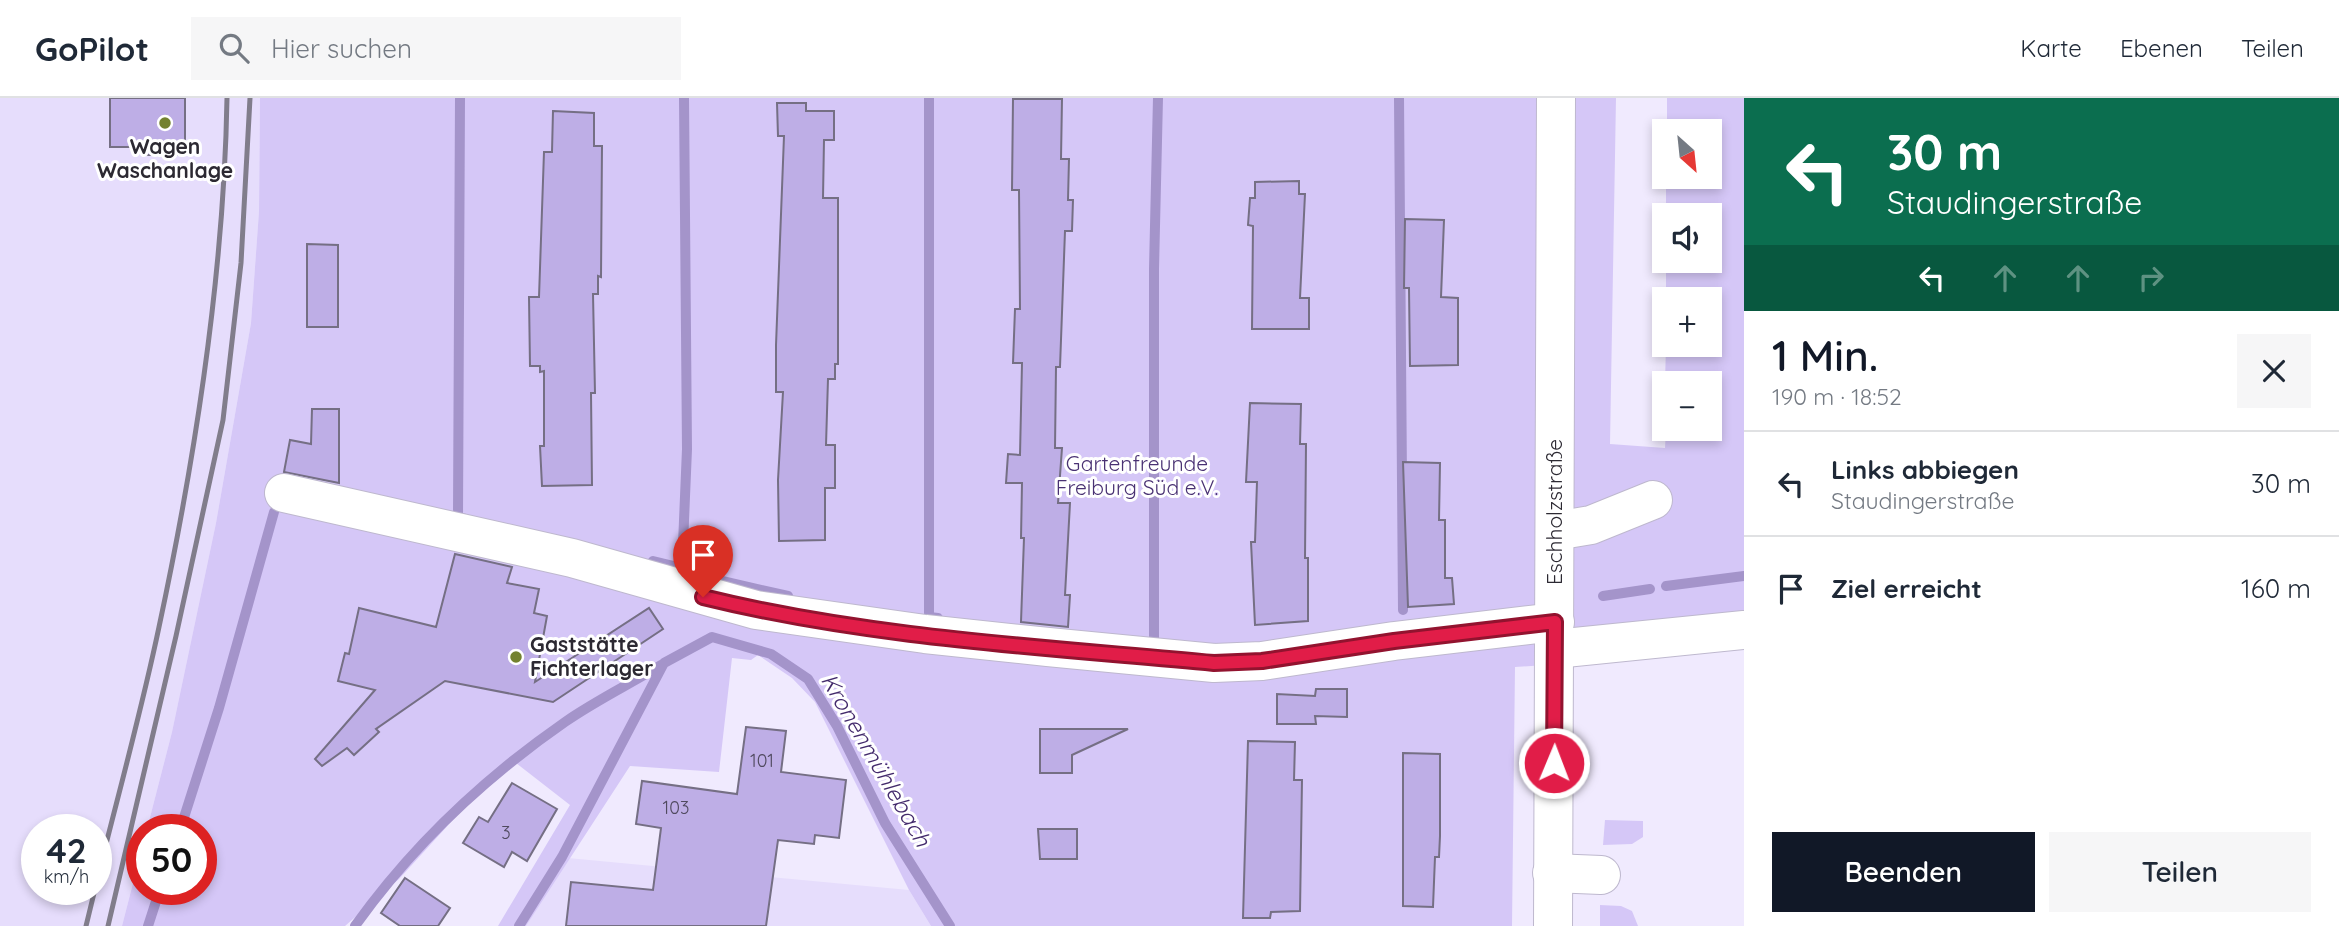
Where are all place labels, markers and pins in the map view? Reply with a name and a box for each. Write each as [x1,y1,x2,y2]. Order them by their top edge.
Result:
marker: Wagen Waschanlage [157,115,173,131]
place label: Wagen Waschanlage [97,133,233,183]
pin [673,525,733,597]
place label: Gaststätte Fichterlager [530,631,653,681]
marker: Gaststätte Fichterlager [508,649,524,665]

